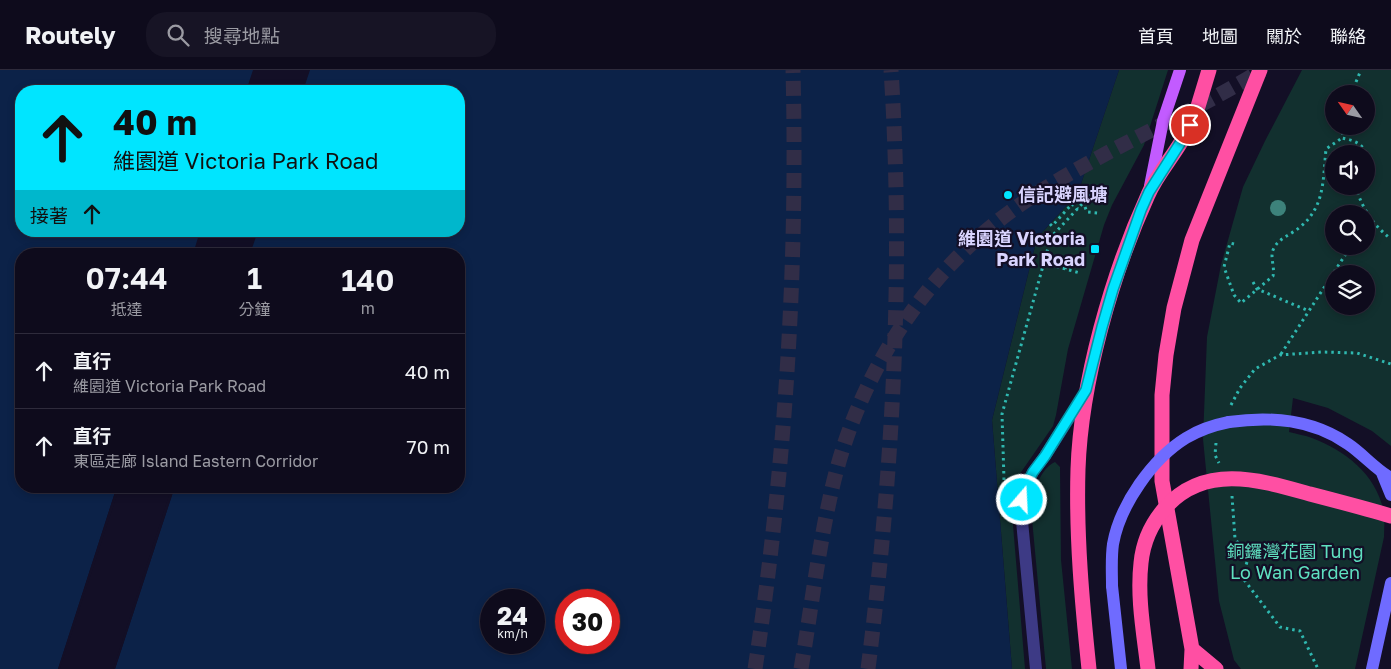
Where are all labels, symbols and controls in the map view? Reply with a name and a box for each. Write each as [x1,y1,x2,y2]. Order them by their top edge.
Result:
search box [146,12,496,57]
text: Routely [25,20,116,49]
icon: search [164,21,192,49]
text: 搜尋地點 [204,24,280,47]
text: 首頁 [1138,25,1174,47]
text: 地圖 [1202,25,1238,47]
text: 關於 [1266,25,1302,47]
text: 聯絡 [1330,25,1366,47]
north arrow [1325,85,1375,135]
map controls [1325,85,1375,315]
text: 40 m [113,101,197,143]
pin [1169,104,1211,146]
icon: ahead [30,105,95,170]
icon: arrive [1176,111,1204,139]
button: sound [1325,145,1375,195]
text: 維園道 Victoria Park Road [113,147,379,174]
place label: 信記避風塘 [1018,183,1108,205]
marker: 信記避風塘 [1002,189,1014,201]
icon: ahead [78,200,106,228]
text: 接著 [30,204,68,227]
button: search [1325,205,1375,255]
place label: 維園道 Victoria Park Road [958,227,1085,270]
marker: 維園道 Victoria Park Road [1089,243,1101,255]
text: 07:44 [86,260,168,296]
text: 1 [247,260,262,296]
text: 140 [341,262,394,298]
button: layers [1325,265,1375,315]
text: m [361,298,375,318]
text: 抵達 [111,299,143,319]
text: 分鐘 [239,299,271,319]
text: 直行 [73,349,111,372]
icon: ahead [30,357,58,385]
text: 40 m [405,360,450,383]
text: 維園道 Victoria Park Road [73,376,266,396]
text: 直行 [73,424,111,447]
icon: ahead [30,432,58,460]
text: 70 m [407,435,450,458]
text: 東區走廊 Island Eastern Corridor [73,451,318,471]
position arrow [995,473,1047,525]
park label: 銅鑼灣花園 Tung Lo Wan Garden [1226,540,1364,583]
speed limit sign: 30 [555,589,620,654]
text: 24 [497,600,528,631]
text: km/h [497,626,528,641]

